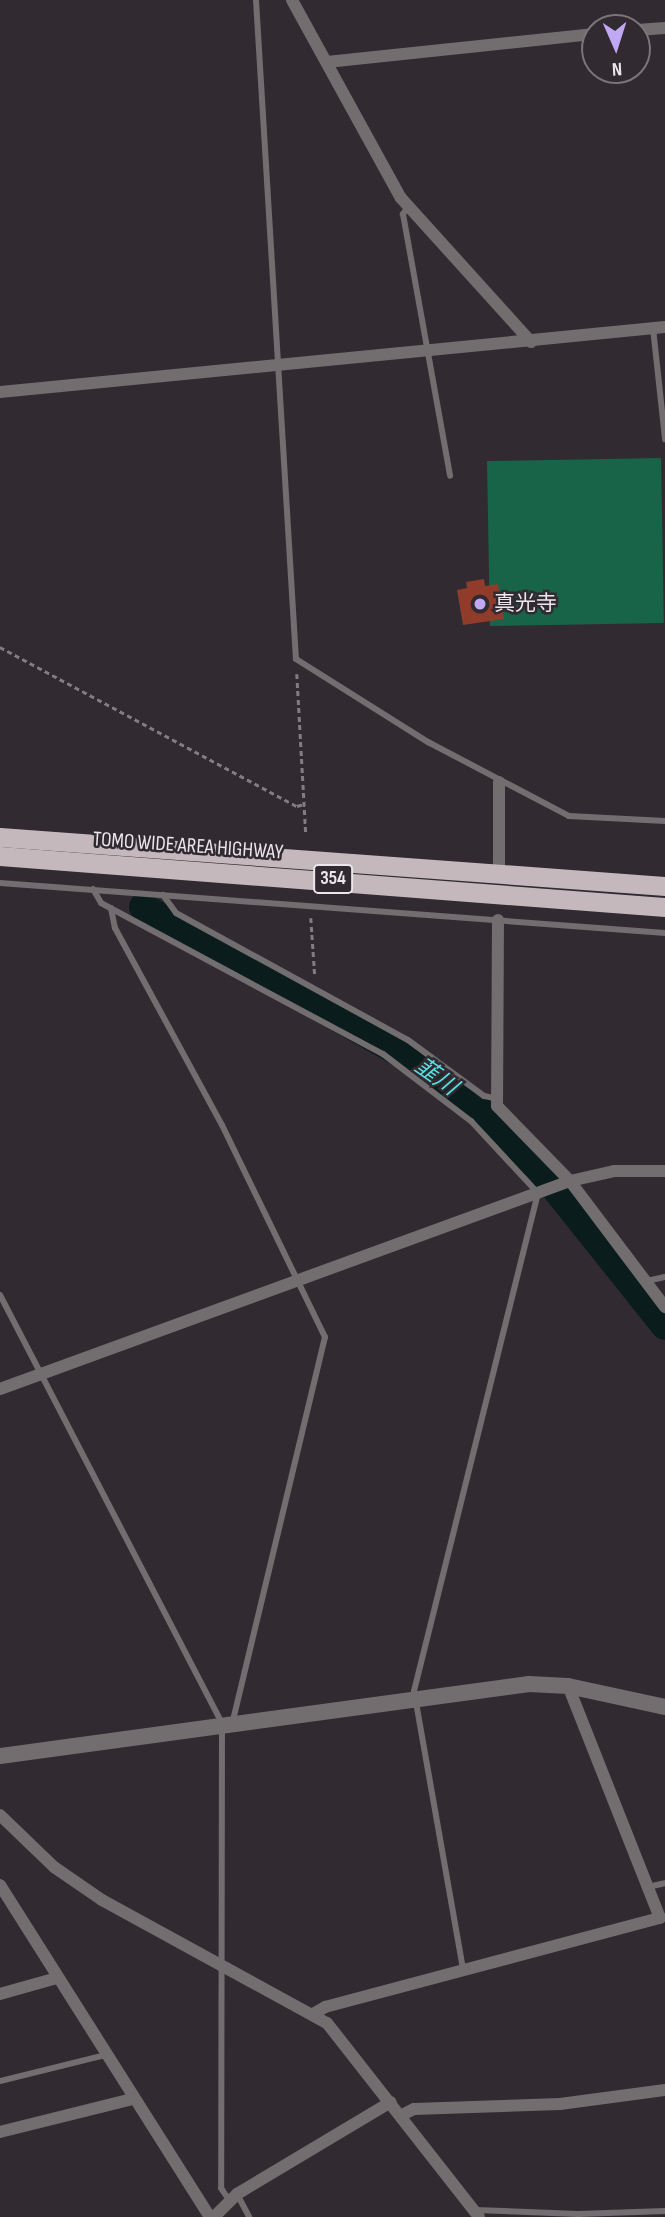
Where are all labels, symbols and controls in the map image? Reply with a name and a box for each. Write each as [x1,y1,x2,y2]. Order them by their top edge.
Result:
north arrow [581,14,651,84]
text: N [611,57,623,80]
place label: 真光寺 [494,591,557,617]
marker: 真光寺 [472,596,488,612]
street label: TOMO WIDE AREA HIGHWAY [92,827,284,865]
road number: 354 [312,864,354,894]
water label: 韮川 [409,1053,463,1101]

